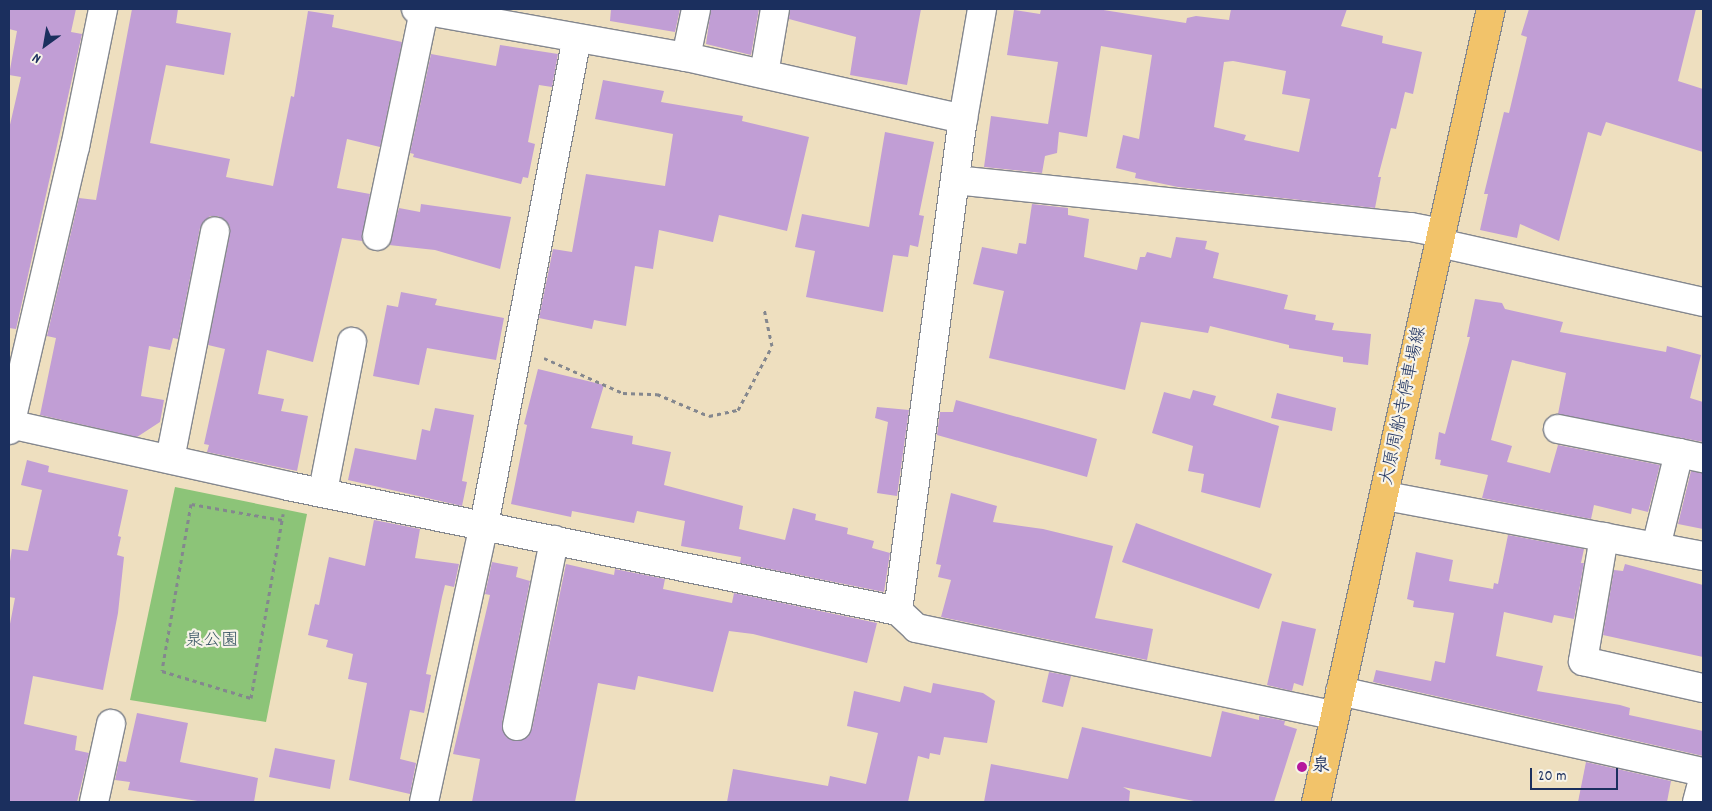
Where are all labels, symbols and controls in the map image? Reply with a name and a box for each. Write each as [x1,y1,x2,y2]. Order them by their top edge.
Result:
north arrow [20,20,70,70]
text: N [29,47,45,68]
street label: 大原周船寺停車場線 [1378,325,1432,487]
park label: 泉公園 [185,631,239,653]
place label: 泉 [1312,756,1330,778]
scale bar [1532,758,1620,790]
marker: 泉 [1296,761,1308,773]
text: 20 m [1538,766,1566,788]

